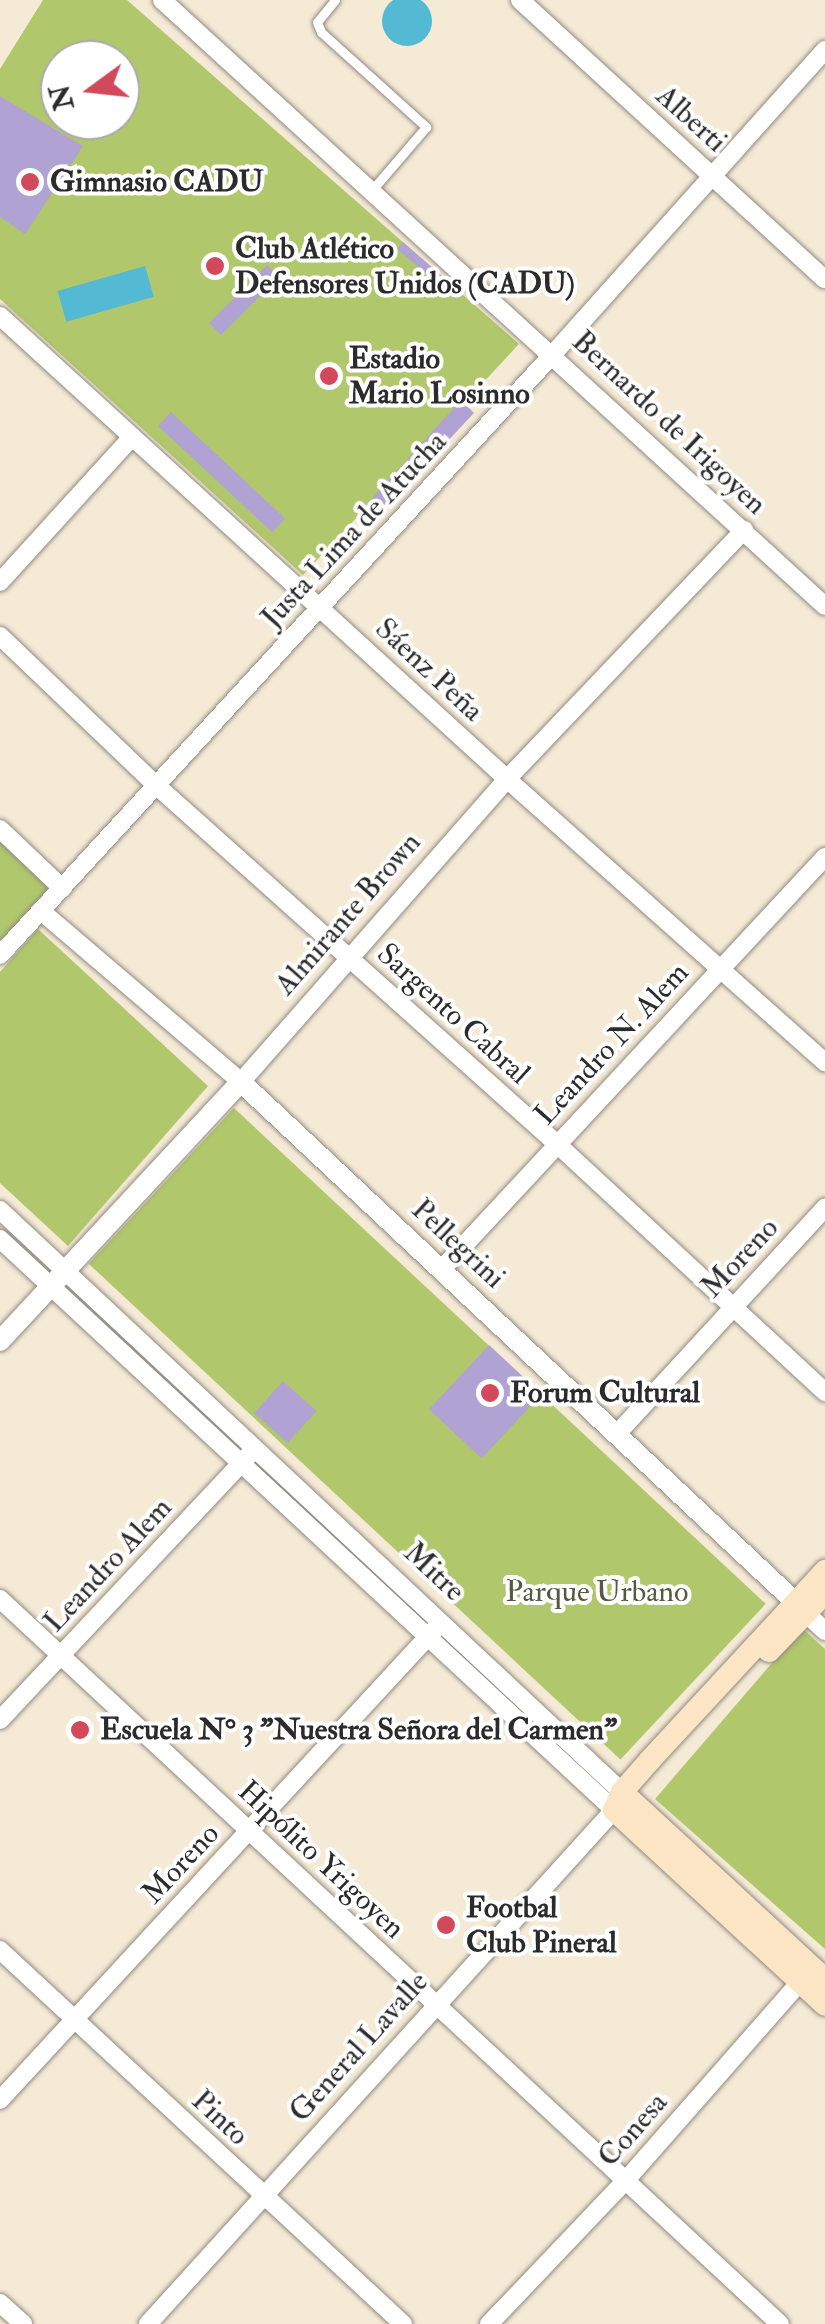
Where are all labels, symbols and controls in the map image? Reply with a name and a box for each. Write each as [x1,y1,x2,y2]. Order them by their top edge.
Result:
north arrow [40,40,140,140]
street label: Alberti [648,78,734,160]
text: N [42,81,83,114]
place label: Gimnasio CADU [50,164,264,200]
marker: Gimnasio CADU [19,171,41,193]
place label: Club Atlético Defensores Unidos (CADU) [235,231,575,302]
marker: Club Atlético Defensores Unidos (CADU) [204,255,226,277]
street label: Bernardo de Irigoyen [564,324,774,522]
place label: Estadio Mario Losinno [349,341,530,412]
marker: Estadio Mario Losinno [318,365,340,387]
street label: Justa Lima de Atucha [254,424,454,636]
street label: Sáenz Peña [367,611,491,729]
street label: Almirante Brown [267,825,429,1003]
street label: Sargento Cabral [369,936,537,1092]
street label: Leandro N. Alem [528,955,696,1133]
street label: Pellegrini [404,1192,512,1296]
street label: Moreno [694,1210,786,1306]
place label: Forum Cultural [510,1375,700,1411]
marker: Forum Cultural [479,1382,501,1404]
street label: Leandro Alem [37,1490,179,1640]
street label: Mitre [396,1535,472,1609]
park label: Parque Urbano [506,1574,688,1610]
place label: Escuela N° 3 "Nuestra Señora del Carmen" [100,1712,617,1748]
marker: Escuela N° 3 "Nuestra Señora del Carmen" [69,1719,91,1741]
street label: Hipólito Yrigoyen [230,1774,412,1946]
street label: Moreno [135,1816,227,1912]
place label: Footbal Club Pineral [466,1890,617,1960]
marker: Footbal Club Pineral [435,1914,457,1936]
street label: General Lavalle [282,1964,436,2130]
street label: Pinto [184,2083,256,2153]
street label: Conesa [591,2085,675,2175]

